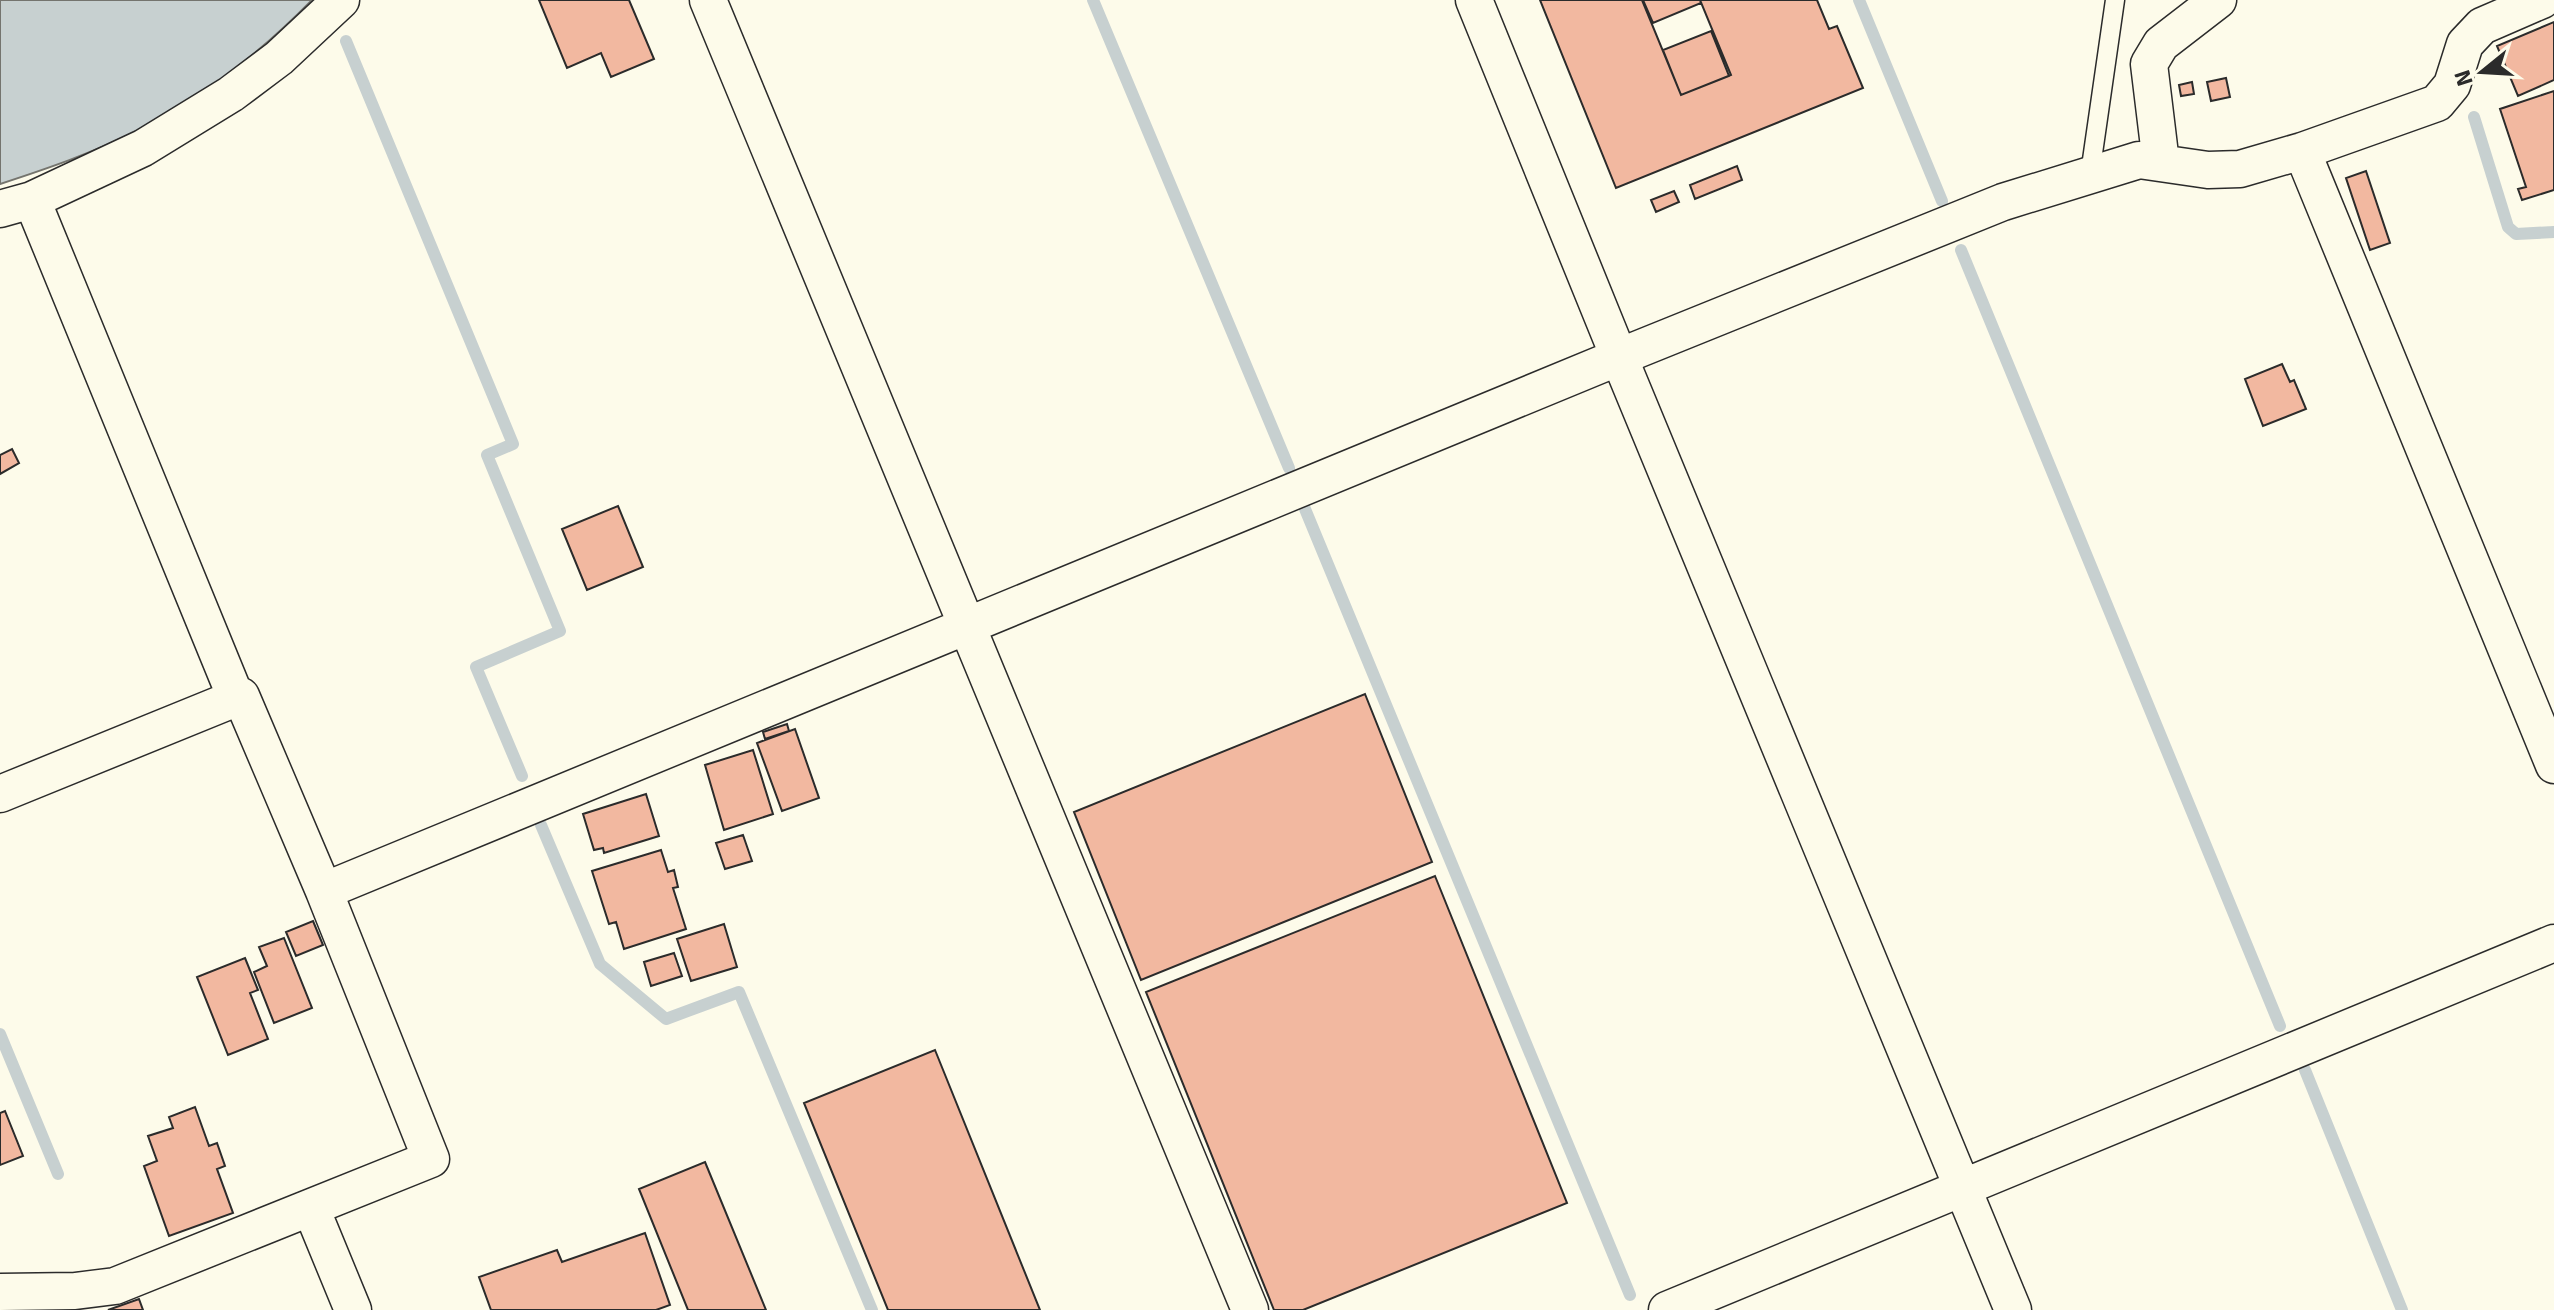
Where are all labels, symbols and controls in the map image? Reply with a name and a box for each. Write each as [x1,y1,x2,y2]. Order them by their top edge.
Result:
north arrow [2442,32,2522,112]
text: N [2448,67,2479,89]

